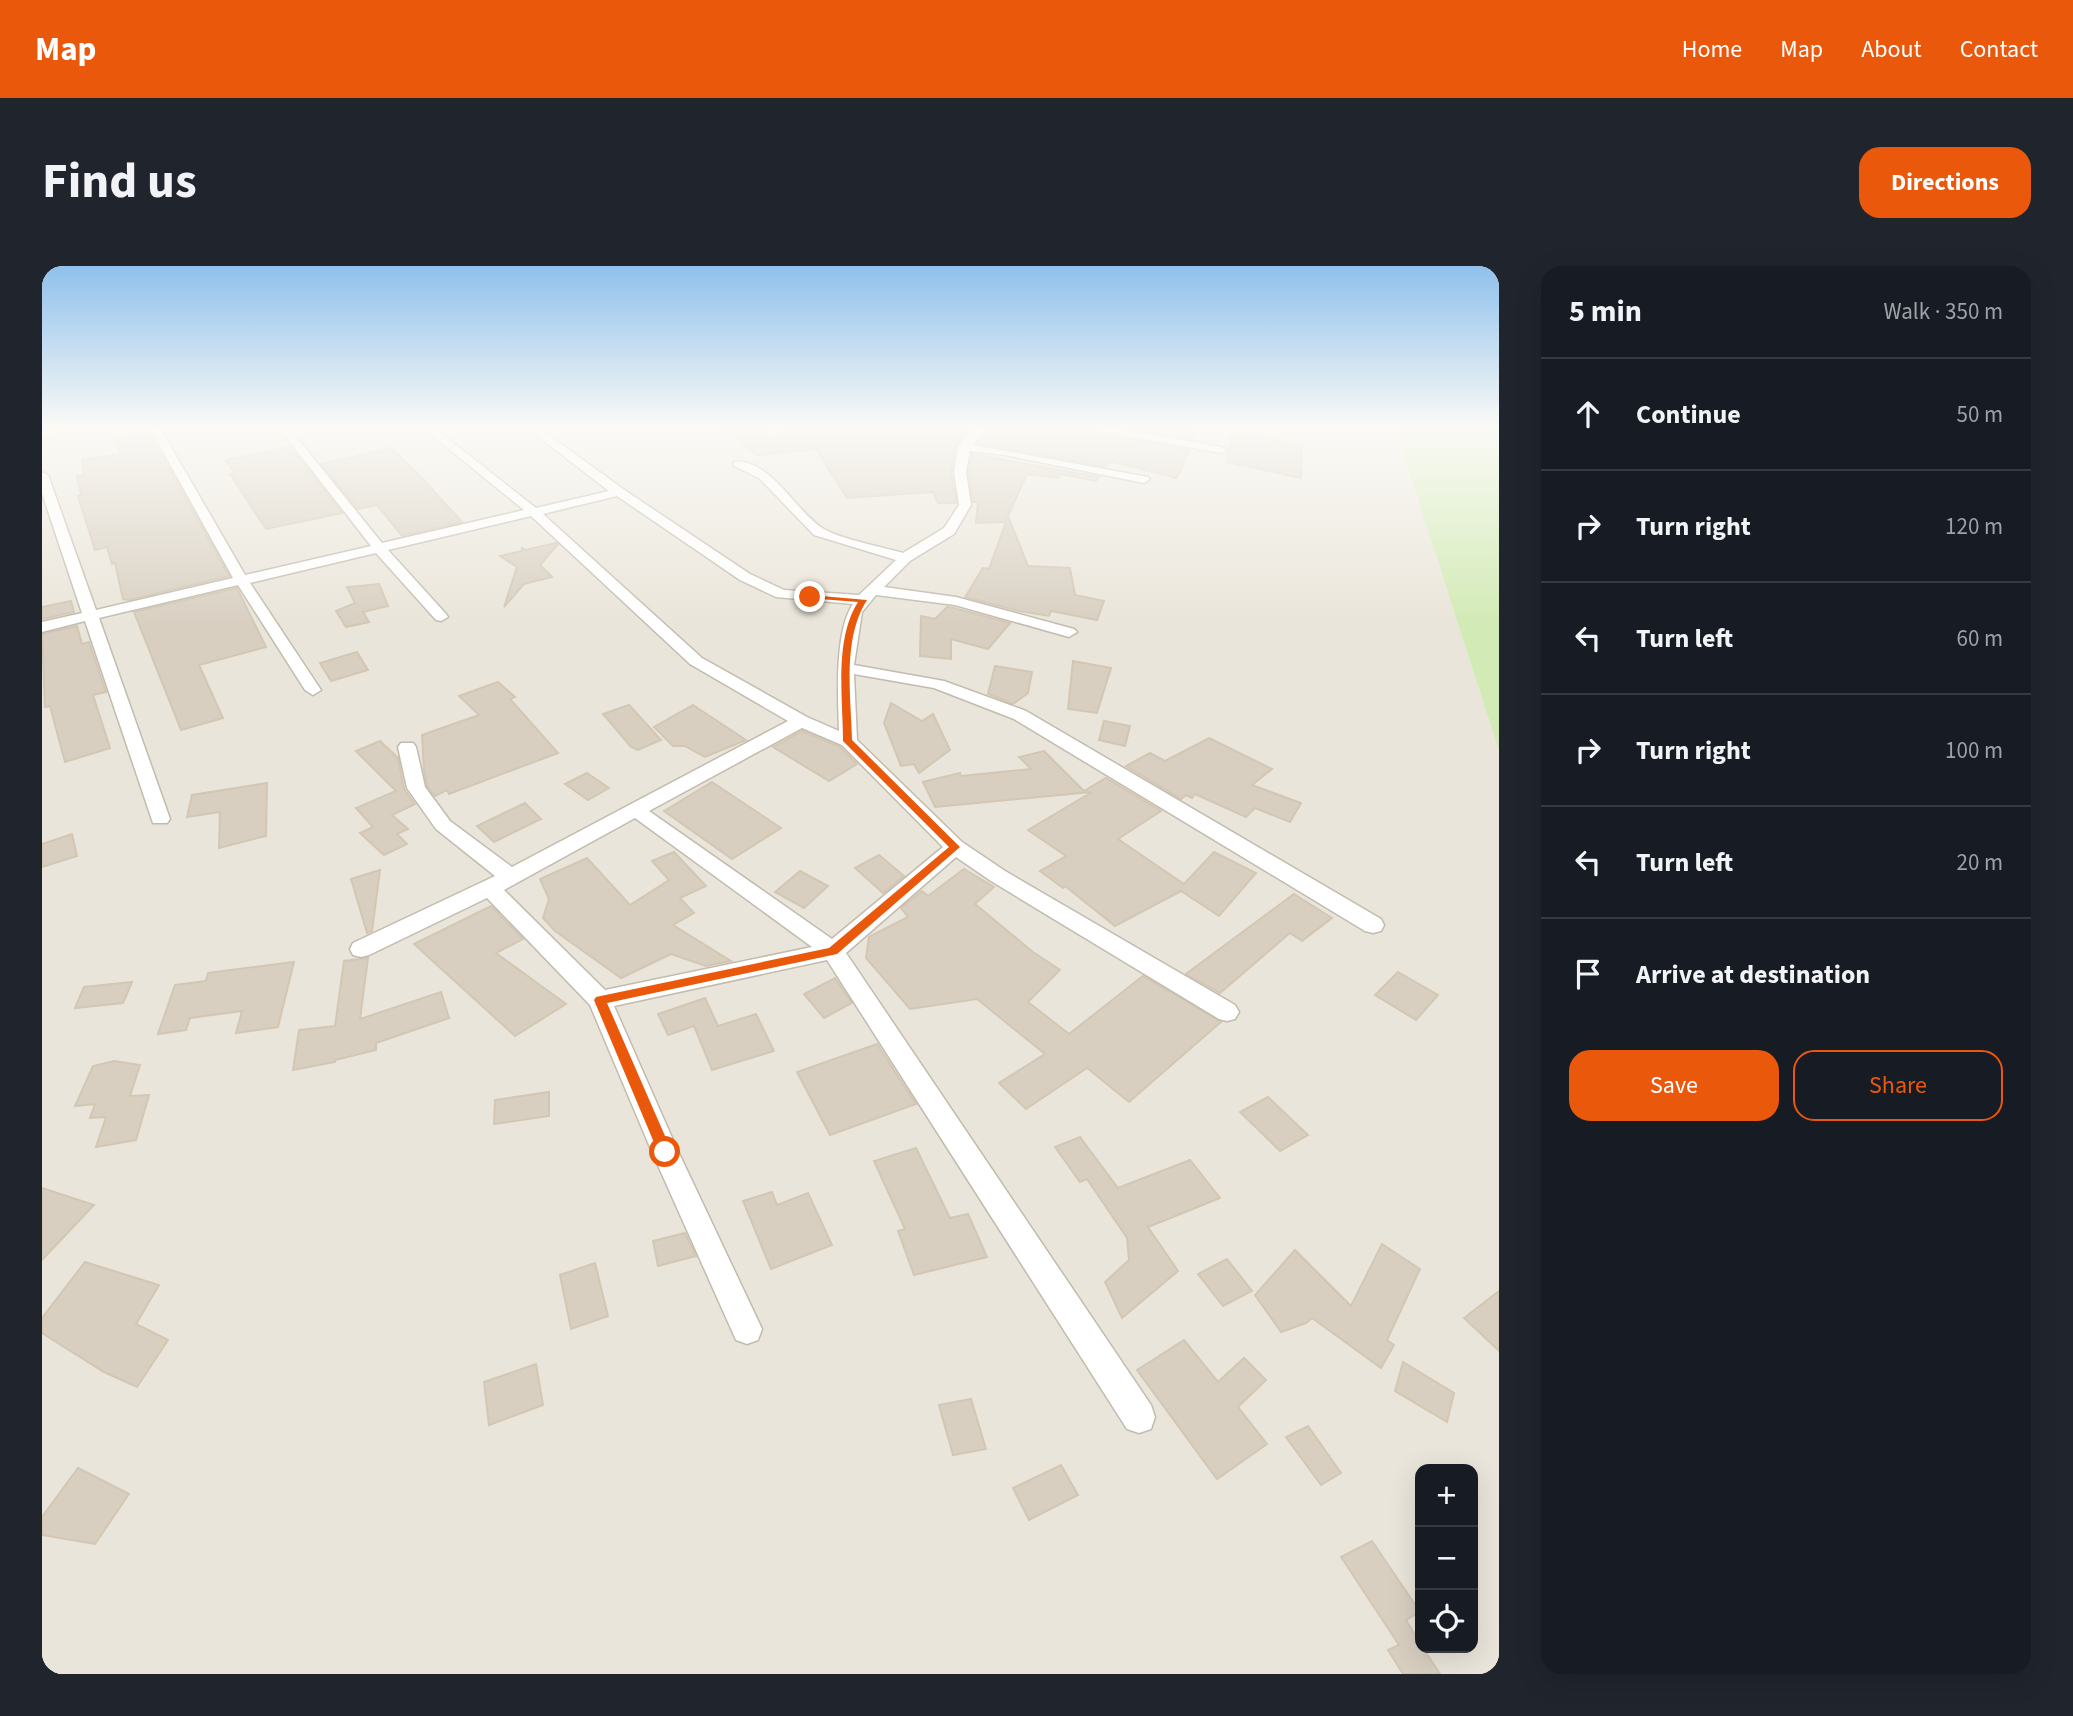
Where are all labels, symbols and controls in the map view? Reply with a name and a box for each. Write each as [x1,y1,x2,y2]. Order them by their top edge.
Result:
text: Map [35,26,96,73]
text: Home [1682,32,1742,67]
text: Map [1780,32,1823,67]
text: About [1861,32,1922,67]
text: Contact [1960,32,2038,67]
text: Find us [42,147,197,217]
button: Directions [1859,147,2031,218]
text: 5 min [1569,290,1642,333]
text: Walk · 350 m [1884,295,2003,328]
icon: ahead [1569,395,1607,433]
text: Continue [1636,396,1741,433]
text: 50 m [1956,398,2003,431]
icon: right [1569,507,1607,545]
text: Turn right [1636,508,1751,545]
text: 120 m [1945,510,2003,543]
route end [794,581,825,612]
icon: left [1569,619,1607,657]
text: Turn left [1636,620,1733,657]
text: 60 m [1956,622,2003,655]
icon: right [1569,731,1607,769]
text: Turn right [1636,732,1751,769]
text: 100 m [1945,734,2003,767]
icon: left [1569,843,1607,881]
text: Turn left [1636,844,1733,881]
text: 20 m [1956,846,2003,879]
icon: arrive [1569,955,1607,993]
text: Arrive at destination [1636,956,1870,993]
button: Save [1569,1050,1779,1121]
button: Share [1793,1050,2003,1121]
route start [649,1136,680,1167]
map controls [1415,1464,1478,1653]
button: + [1415,1464,1478,1527]
button: − [1415,1527,1478,1590]
button: locate [1415,1590,1478,1653]

